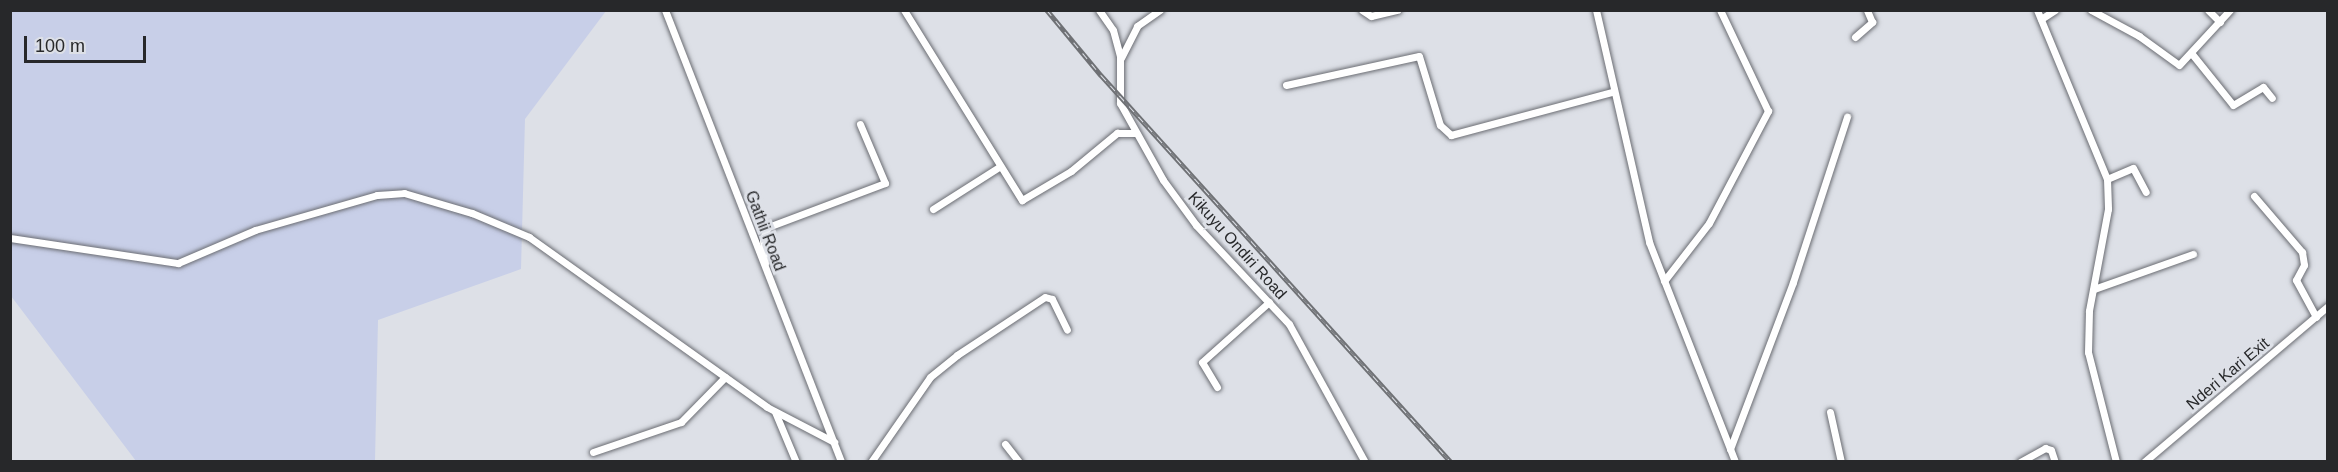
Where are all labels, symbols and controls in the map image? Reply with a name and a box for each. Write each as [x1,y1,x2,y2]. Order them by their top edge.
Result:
scale bar [27,24,148,62]
text: 100 m [35,36,85,56]
street label: Gathii Road [741,188,789,274]
street label: Kikuyu Ondiri Road [1184,188,1290,304]
street label: Nderi Kari Exit [2183,334,2273,414]

